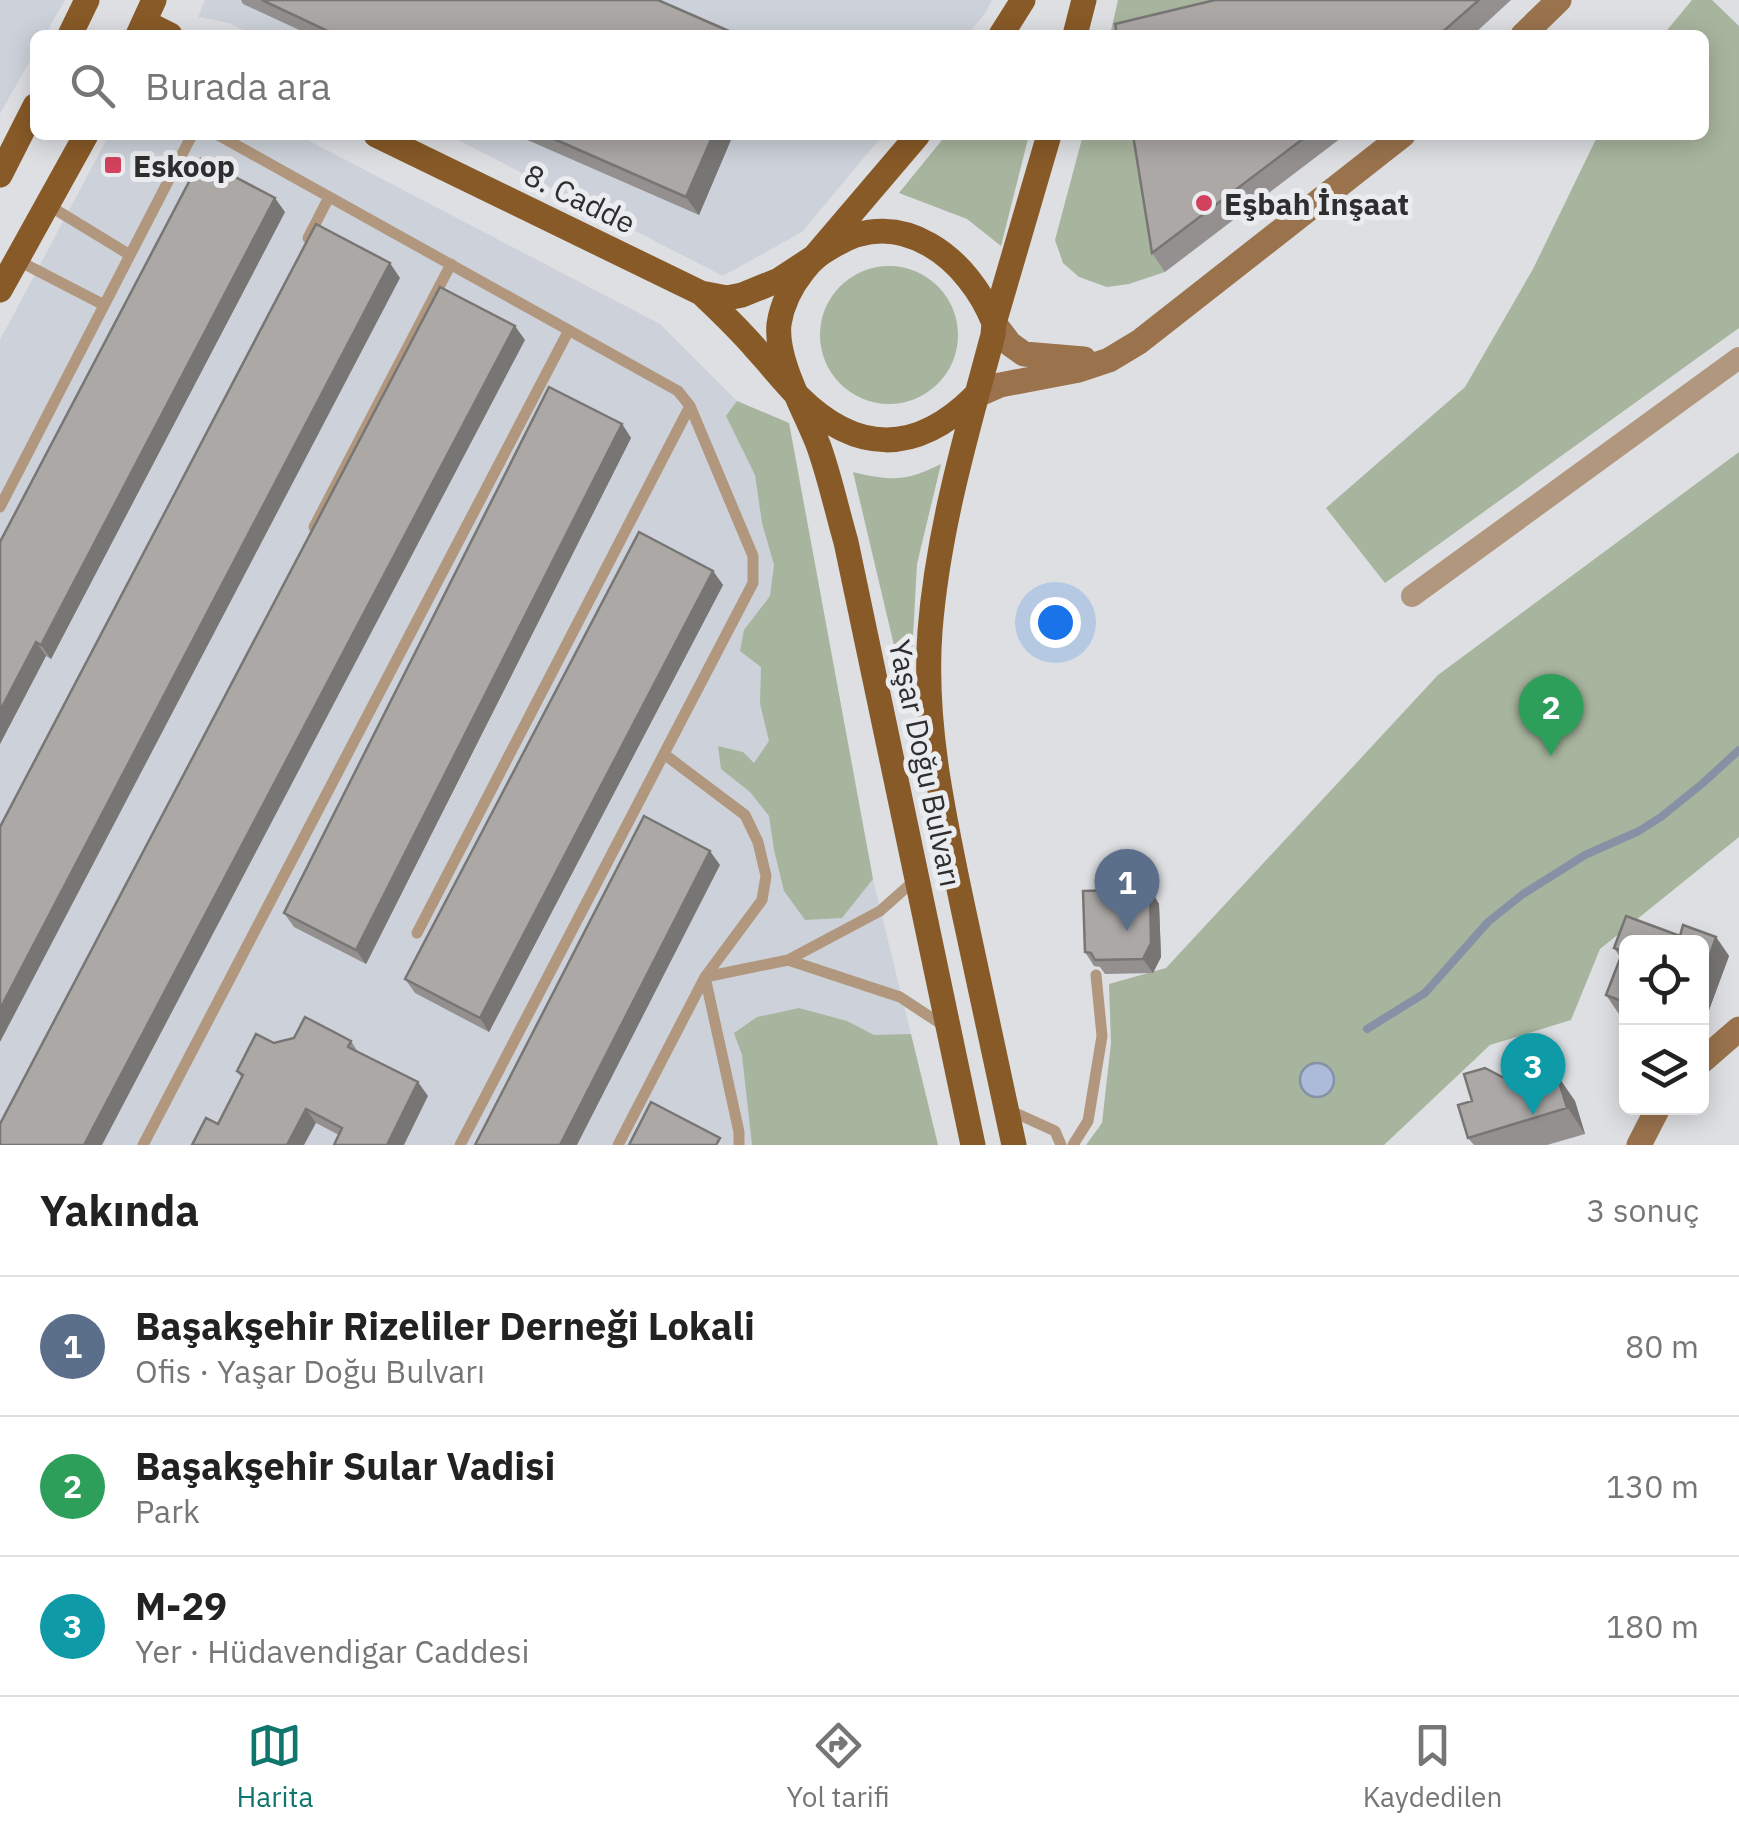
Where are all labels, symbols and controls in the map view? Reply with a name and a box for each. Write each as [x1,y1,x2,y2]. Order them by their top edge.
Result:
search box [30,30,1709,140]
icon: search [65,58,120,113]
text: Burada ara [145,61,331,110]
place label: Eskoop [133,146,235,185]
marker: Eskoop [102,154,124,176]
street label: 8. Cadde [518,154,642,242]
place label: Eşbah İnşaat [1224,184,1409,223]
marker: Eşbah İnşaat [1193,192,1215,214]
your location [1030,597,1081,648]
street label: Yaşar Doğu Bulvarı [881,636,971,890]
pin: 2 [1518,674,1584,756]
pin: 1 [1094,848,1160,931]
map controls [1619,935,1709,1115]
button: locate [1619,935,1709,1025]
button: layers [1619,1025,1709,1115]
pin: 3 [1500,1032,1566,1115]
text: Yakında [40,1183,199,1238]
text: 3 sonuç [1586,1189,1699,1231]
text: Başakşehir Rizeliler Derneği Lokali [135,1301,755,1350]
text: 1 [63,1325,82,1367]
text: 80 m [1625,1325,1699,1367]
text: Ofis · Yaşar Doğu Bulvarı [135,1350,485,1392]
text: Başakşehir Sular Vadisi [135,1441,555,1490]
text: 2 [63,1465,82,1507]
text: 130 m [1606,1465,1699,1507]
text: Park [135,1490,200,1532]
text: M-29 [135,1581,227,1630]
text: 3 [63,1605,82,1647]
text: 180 m [1606,1605,1699,1647]
text: Yer · Hüdavendigar Caddesi [135,1630,530,1672]
tab: Harita [237,1718,313,1815]
tab: Yol tarifi [787,1718,890,1815]
tab: Kaydedilen [1363,1718,1502,1815]

